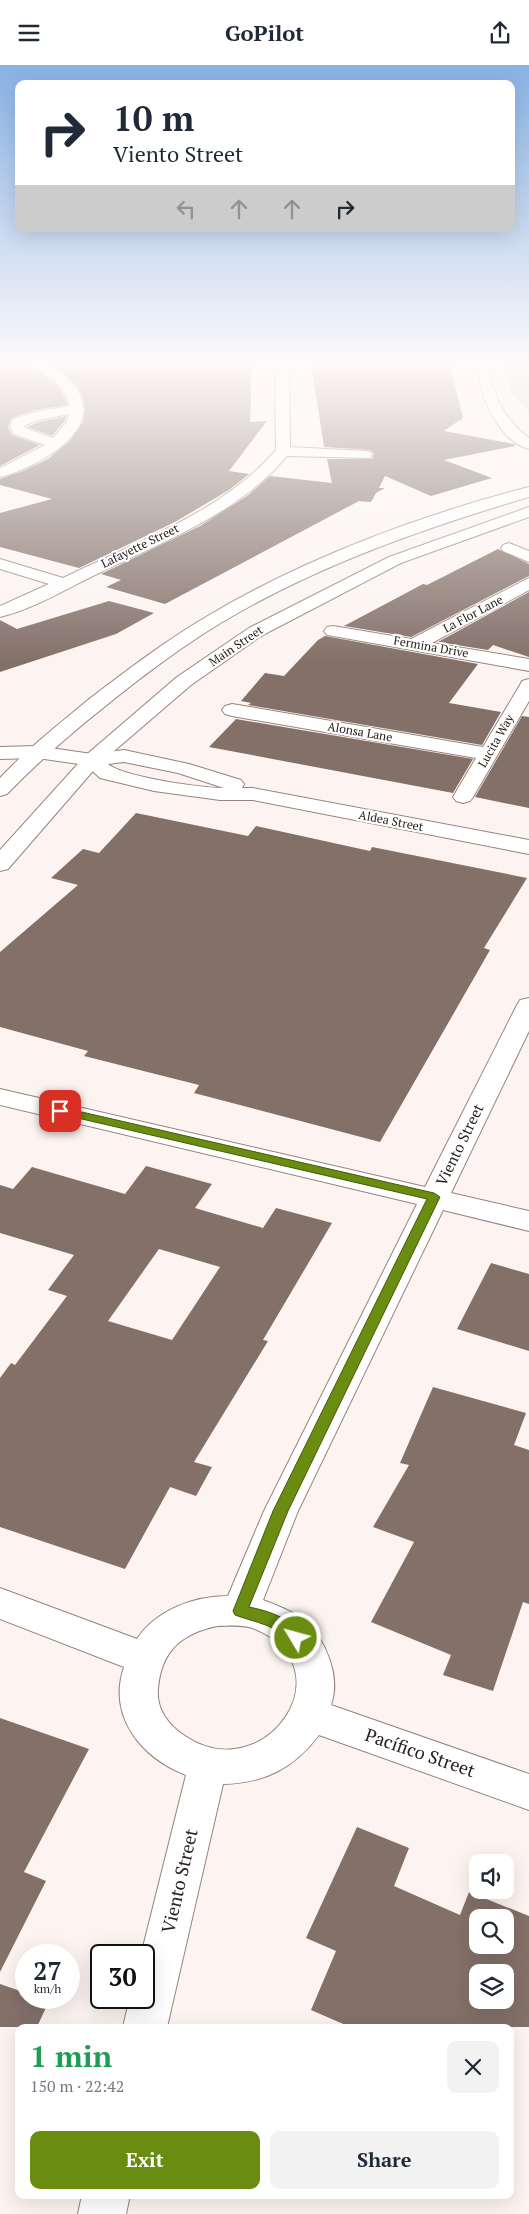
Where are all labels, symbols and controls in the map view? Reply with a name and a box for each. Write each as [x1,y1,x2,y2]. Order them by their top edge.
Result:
text: GoPilot [225,18,304,47]
icon: menu [15,19,43,47]
icon: share [486,19,514,47]
text: 10 m [113,95,194,141]
icon: right [30,100,95,165]
text: Viento Street [113,139,243,168]
icon: left [172,195,200,223]
icon: ahead [225,195,253,223]
icon: ahead [278,195,306,223]
icon: right [331,195,359,223]
street label: Lafayette Street [98,520,182,571]
street label: La Flor Lane [440,592,505,636]
street label: Main Street [206,622,266,669]
street label: Fermina Drive [392,633,470,660]
street label: Lucita Way [474,711,517,770]
street label: Alonsa Lane [327,718,394,745]
street label: Aldea Street [358,807,425,834]
pin [39,1090,81,1132]
icon: arrive [46,1097,74,1125]
street label: Viento Street [431,1100,488,1189]
position arrow [269,1611,321,1663]
street label: Pacífico Street [362,1722,479,1782]
street label: Viento Street [155,1826,203,1935]
map controls [469,1854,514,2009]
button: sound [469,1854,514,1899]
button: search [469,1909,514,1954]
speed limit sign: 30 [90,1944,155,2009]
text: 27 [33,1954,62,1987]
button: layers [469,1964,514,2009]
text: km/h [34,1981,61,1996]
text: 1 min [30,2036,112,2076]
button: close [447,2041,499,2093]
text: 150 m · 22:42 [30,2075,124,2097]
button: Exit [30,2131,260,2189]
button: Share [270,2131,499,2189]

